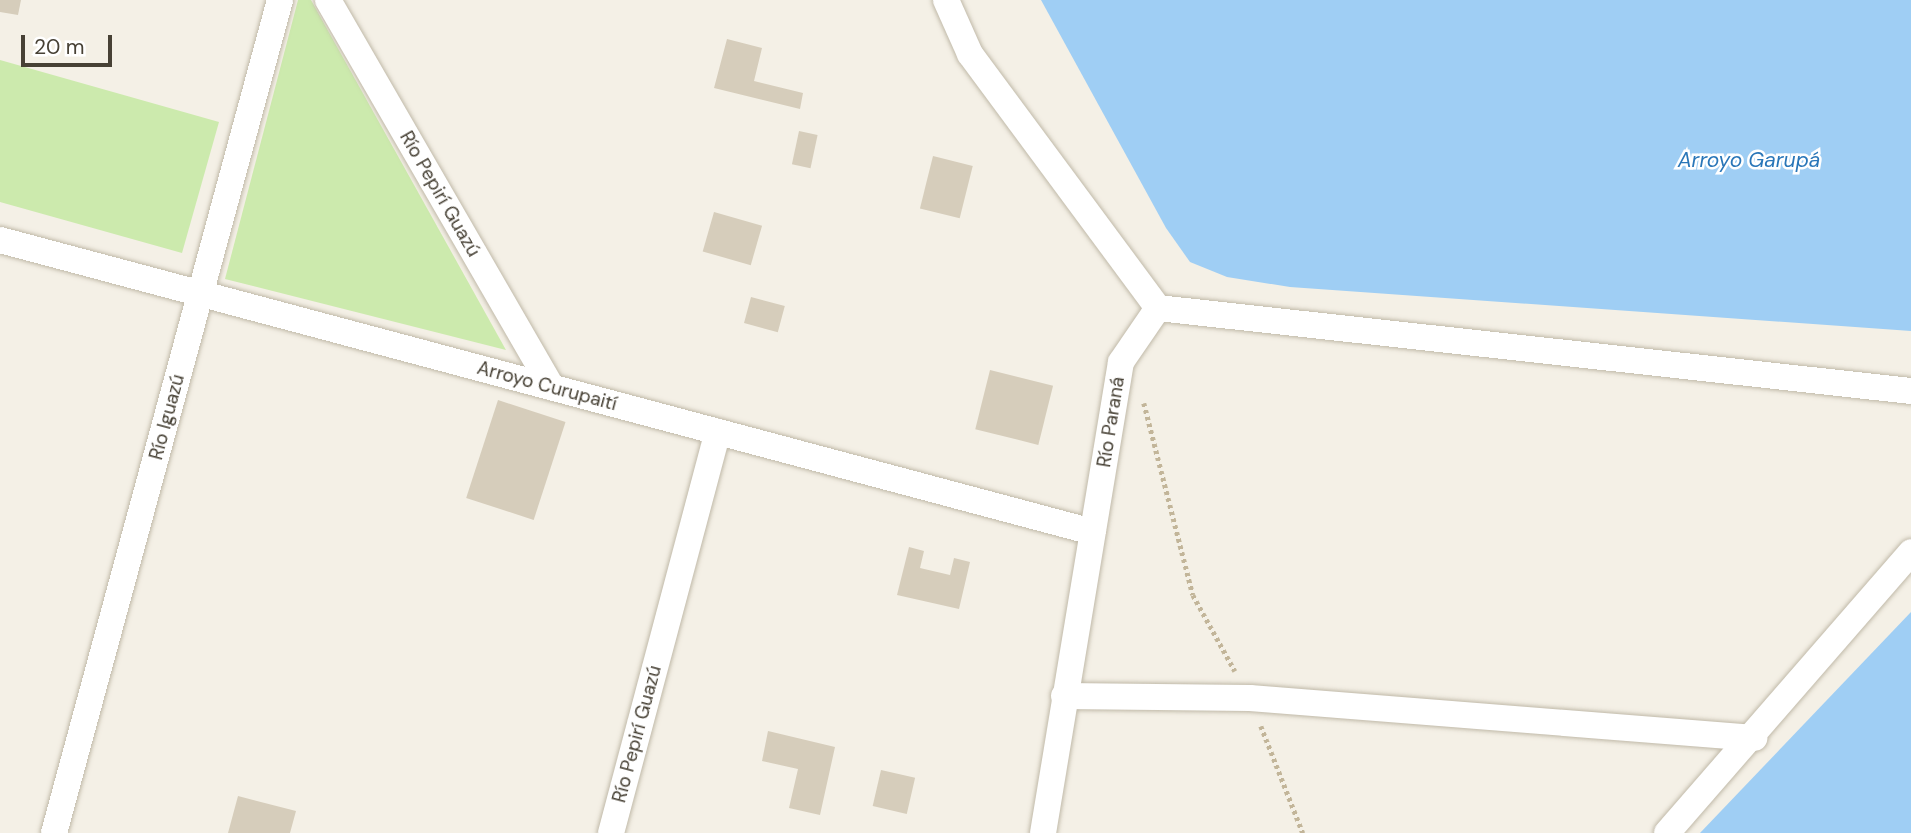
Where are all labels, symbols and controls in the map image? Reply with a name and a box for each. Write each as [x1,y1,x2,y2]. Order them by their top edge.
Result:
scale bar [24,21,116,65]
text: 20 m [34,33,85,61]
street label: Río Pepirí Guazú [395,127,485,261]
water label: Arroyo Garupá [1678,147,1820,173]
street label: Arroyo Curupaití [475,356,619,416]
street label: Río Iguazú [145,372,189,462]
street label: Río Paraná [1093,375,1129,469]
street label: Río Pepirí Guazú [608,663,666,805]

